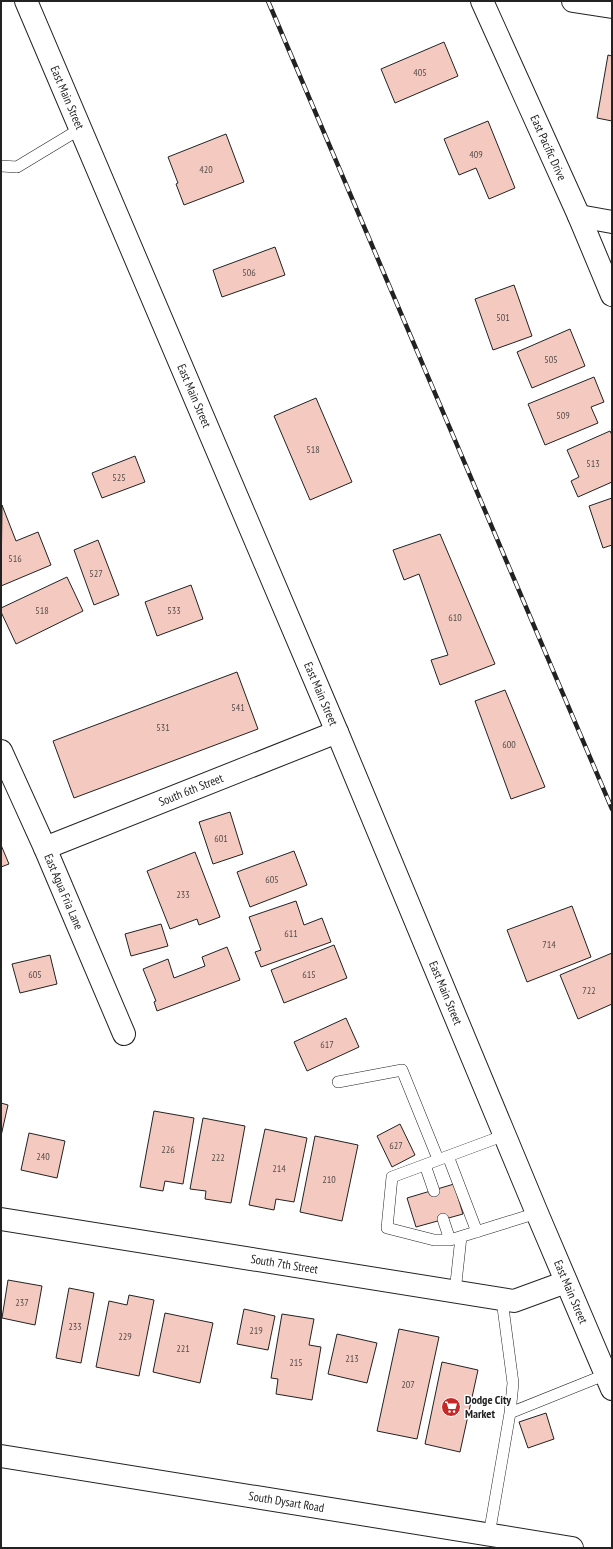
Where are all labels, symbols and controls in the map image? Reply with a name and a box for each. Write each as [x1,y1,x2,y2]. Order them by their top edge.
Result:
street label: East Main Street [47,63,88,132]
house number: 405 [413,66,427,79]
street label: East Pacific Drive [527,112,570,183]
house number: 409 [469,148,483,161]
house number: 420 [199,163,213,176]
house number: 506 [242,266,256,279]
house number: 501 [496,311,510,324]
house number: 505 [544,353,558,366]
street label: East Main Street [174,361,215,430]
house number: 509 [556,409,570,422]
house number: 518 [306,443,320,456]
house number: 513 [586,457,600,470]
house number: 525 [112,471,126,484]
house number: 516 [8,552,22,565]
house number: 527 [89,567,103,580]
house number: 518 [35,604,49,617]
house number: 533 [167,604,181,617]
house number: 610 [448,611,462,624]
street label: East Main Street [301,660,342,728]
house number: 541 [231,701,245,714]
house number: 531 [156,721,170,734]
house number: 600 [502,738,516,751]
street label: South 6th Street [156,770,226,809]
house number: 601 [214,832,228,845]
street label: East Agua Fria Lane [41,851,87,932]
house number: 605 [265,873,279,886]
house number: 233 [176,888,190,901]
house number: 611 [284,927,298,940]
house number: 714 [542,938,556,951]
street label: East Main Street [426,959,466,1028]
house number: 605 [28,968,42,981]
house number: 615 [302,968,316,981]
house number: 722 [582,984,596,997]
house number: 617 [320,1038,334,1051]
house number: 627 [389,1139,403,1152]
house number: 226 [161,1143,175,1156]
house number: 240 [36,1150,50,1163]
house number: 222 [211,1151,225,1164]
house number: 214 [272,1162,286,1175]
house number: 210 [322,1173,336,1186]
street label: South 7th Street [250,1251,320,1277]
street label: East Main Street [551,1258,591,1326]
house number: 237 [15,1296,29,1309]
house number: 233 [68,1320,82,1333]
house number: 219 [249,1324,263,1337]
house number: 229 [118,1330,132,1343]
house number: 221 [176,1342,190,1355]
house number: 213 [345,1352,359,1365]
house number: 215 [289,1356,303,1369]
house number: 207 [401,1378,415,1391]
place label: Dodge City Market [465,1392,511,1421]
supermarket icon: Dodge City Market [440,1396,462,1418]
street label: South Dysart Road [248,1488,325,1515]

